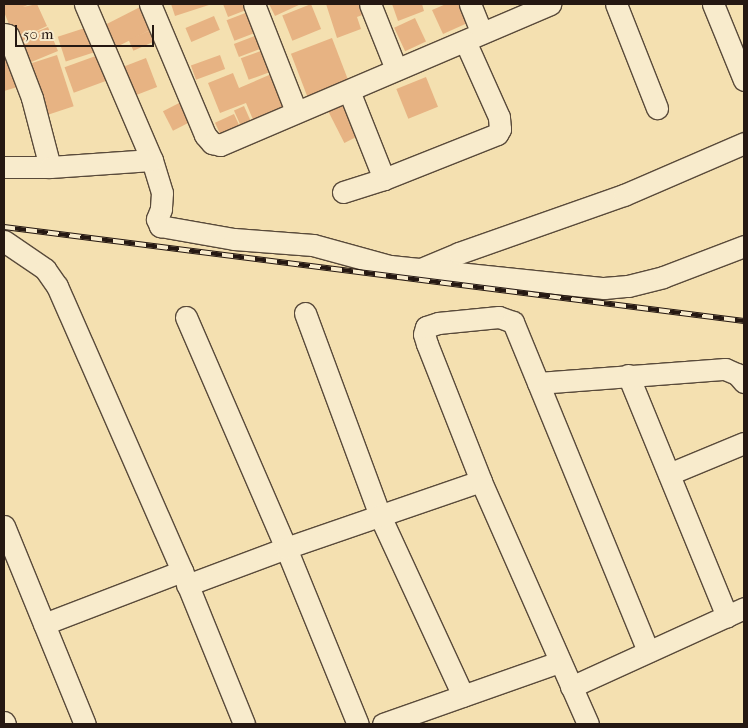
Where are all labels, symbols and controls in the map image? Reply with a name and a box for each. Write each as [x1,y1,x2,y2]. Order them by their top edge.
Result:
scale bar [18,15,156,47]
text: 50 m [23,25,53,43]

